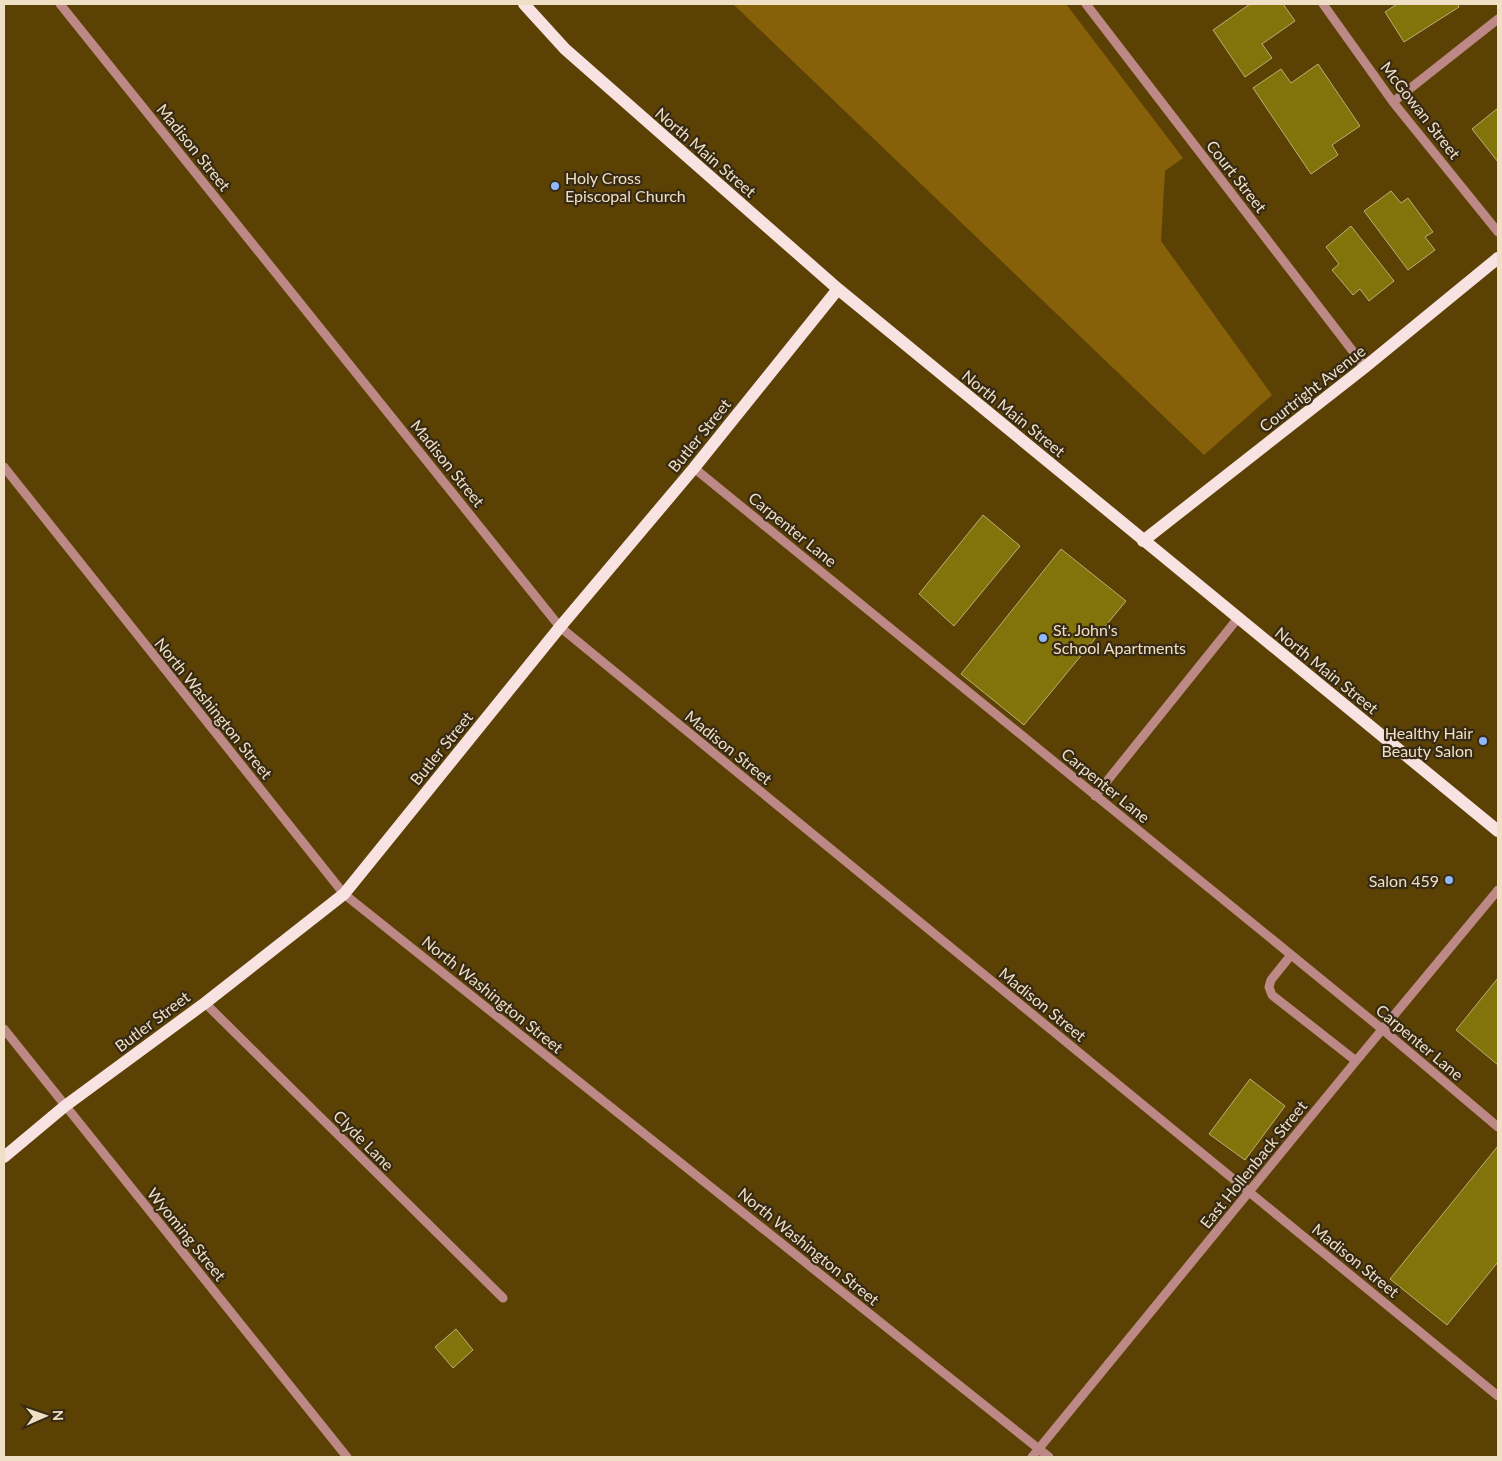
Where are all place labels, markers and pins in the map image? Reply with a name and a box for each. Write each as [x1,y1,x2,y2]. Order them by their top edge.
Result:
place label: Holy Cross Episcopal Church [565,168,686,205]
marker: Holy Cross Episcopal Church [549,180,561,192]
place label: St. John's School Apartments [1053,620,1186,657]
marker: St. John's School Apartments [1037,632,1049,644]
place label: Healthy Hair Beauty Salon [1381,723,1473,760]
marker: Healthy Hair Beauty Salon [1477,735,1489,747]
place label: Salon 459 [1369,871,1439,890]
marker: Salon 459 [1443,874,1455,886]

